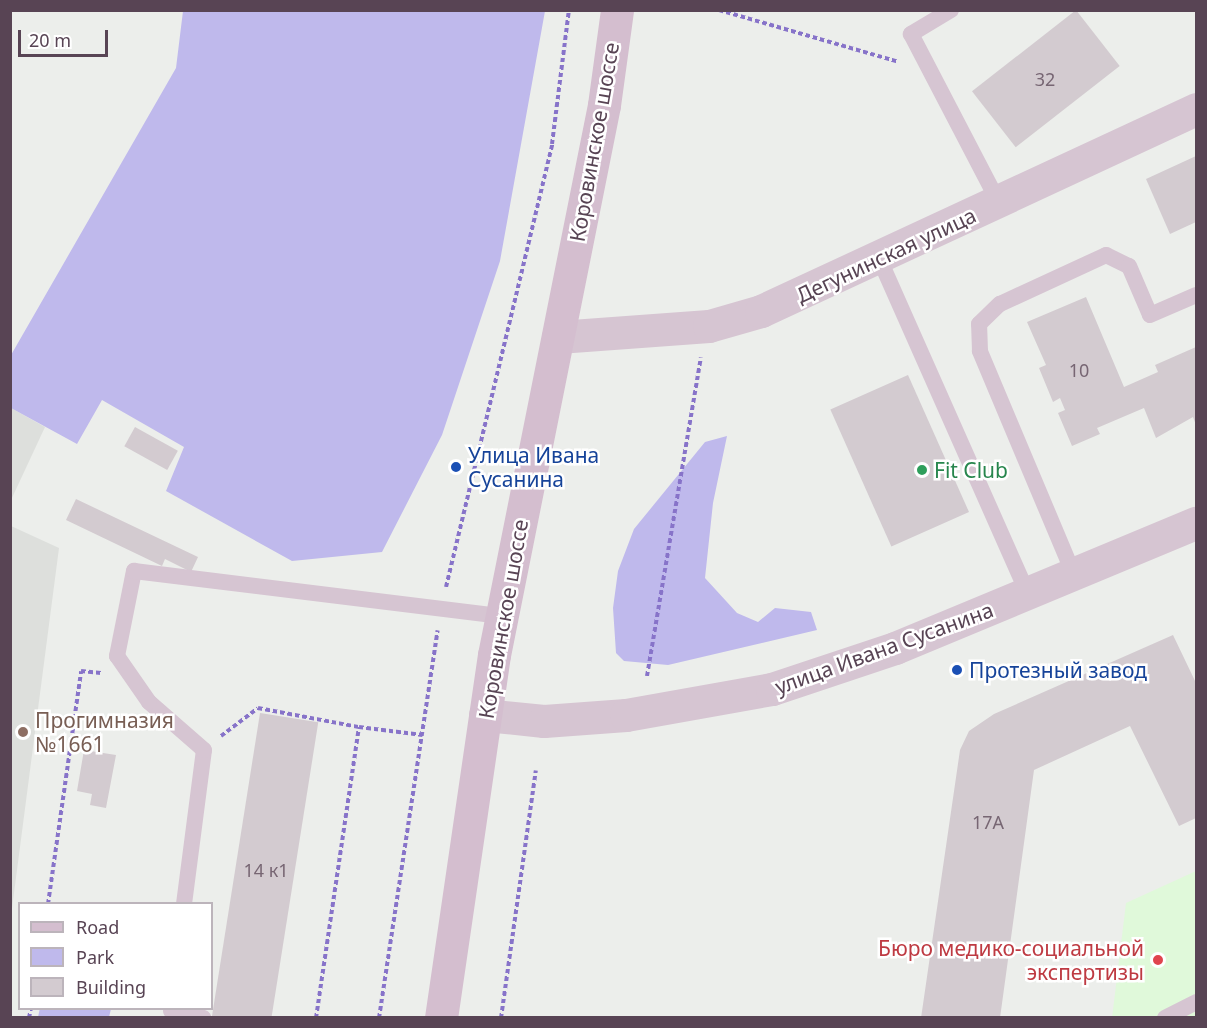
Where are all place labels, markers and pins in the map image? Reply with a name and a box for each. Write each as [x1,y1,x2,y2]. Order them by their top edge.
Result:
place label: Улица Ивана Сусанина [468,442,599,492]
place label: Fit Club [934,457,1008,483]
marker: Улица Ивана Сусанина [449,460,463,474]
marker: Fit Club [915,463,929,477]
place label: Протезный завод [969,657,1147,683]
marker: Протезный завод [950,663,964,677]
place label: Прогимназия №1661 [35,707,174,757]
marker: Прогимназия №1661 [16,725,30,739]
place label: Бюро медико-социальной экспертизы [878,935,1144,985]
marker: Бюро медико-социальной экспертизы [1149,951,1167,969]

